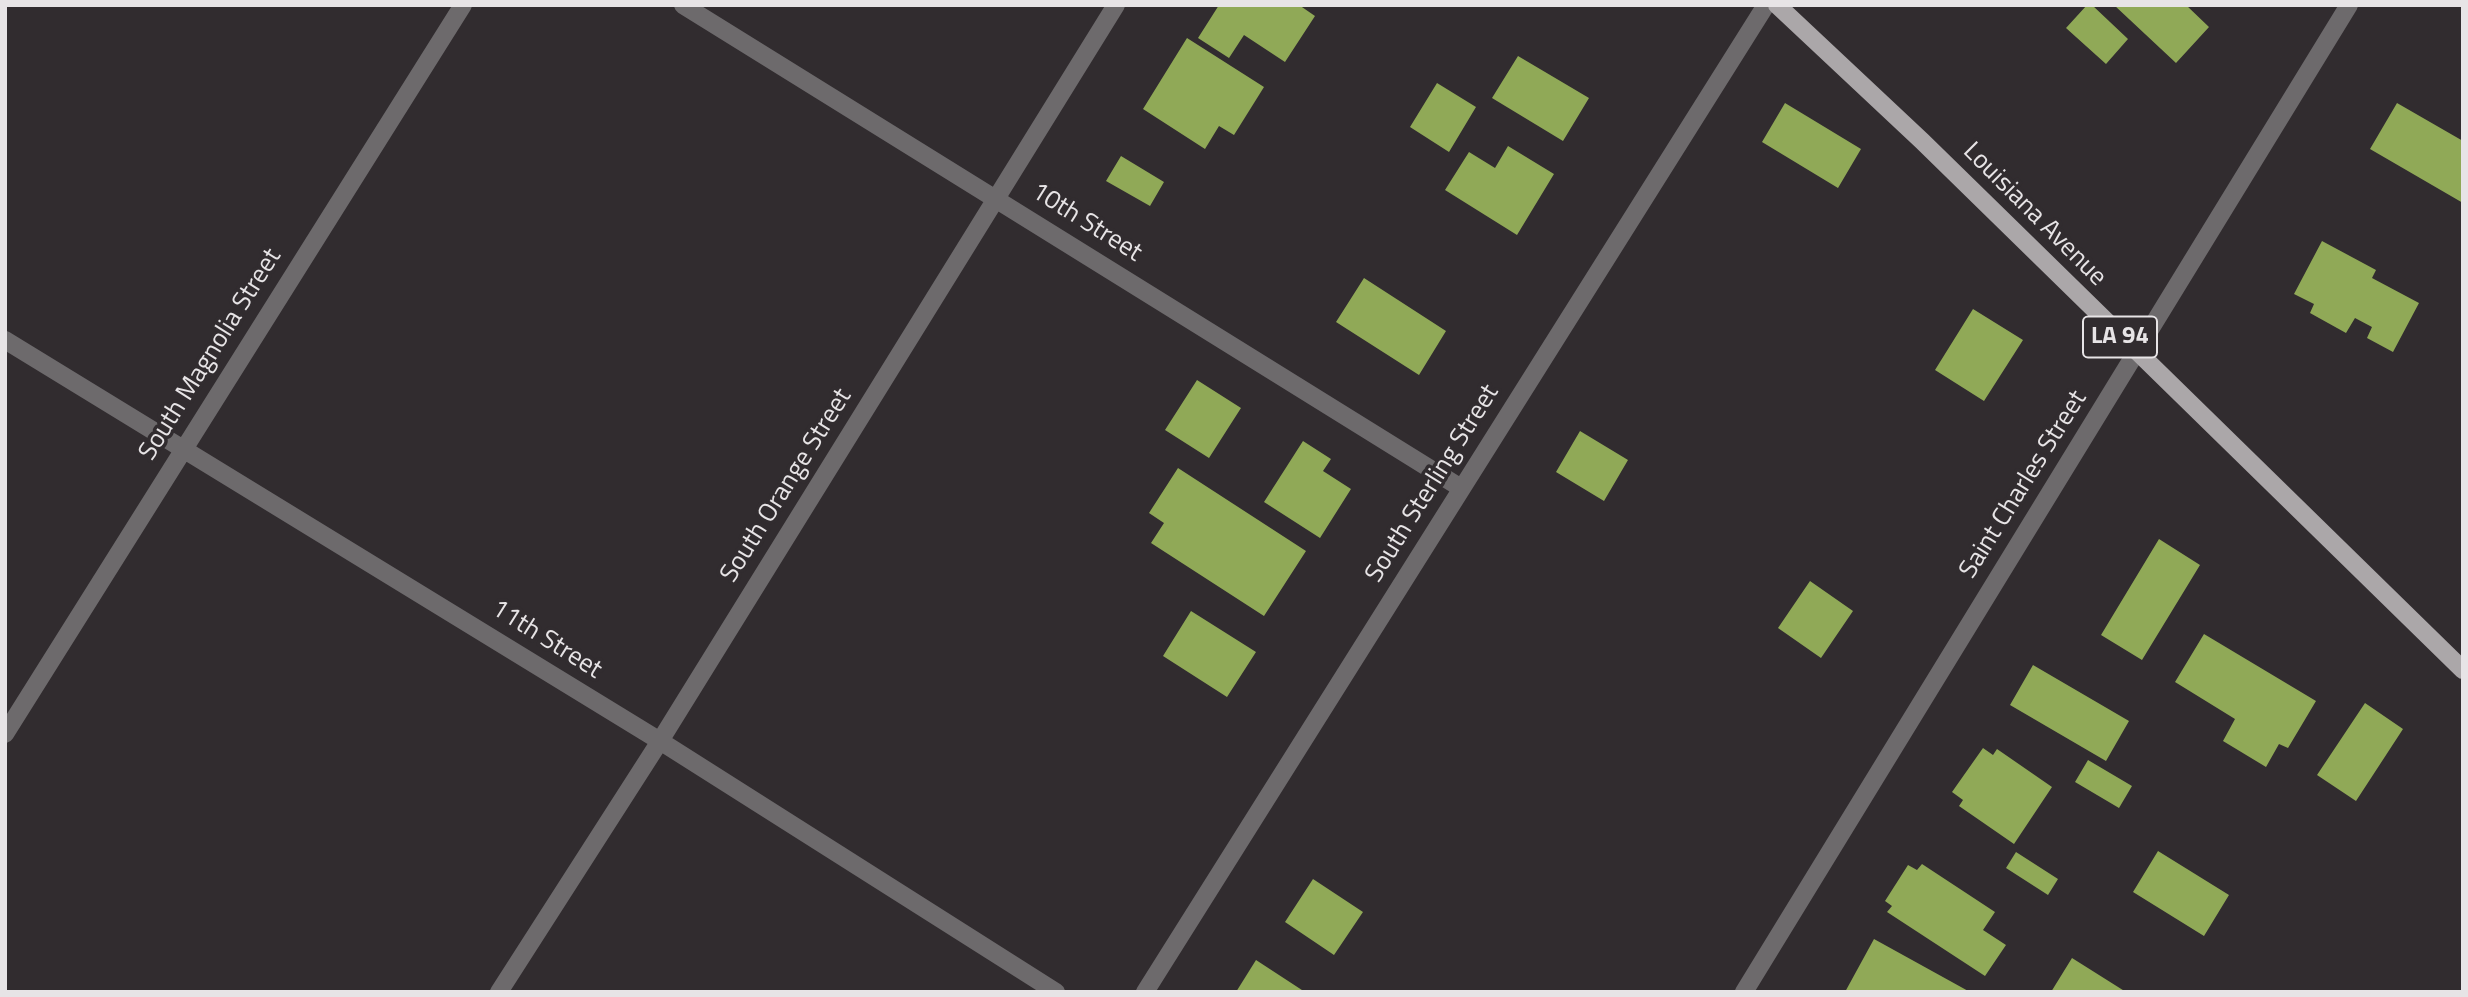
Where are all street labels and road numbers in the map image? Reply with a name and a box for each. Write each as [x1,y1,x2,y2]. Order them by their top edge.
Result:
street label: Louisiana Avenue [1956,137,2112,293]
street label: 10th Street [1025,177,1147,269]
street label: South Magnolia Street [133,243,289,467]
road number: LA 94 [2083,316,2157,358]
street label: South Sterling Street [1360,379,1506,589]
street label: South Orange Street [715,383,859,589]
street label: Saint Charles Street [1954,385,2094,585]
street label: 11th Street [485,594,607,686]

